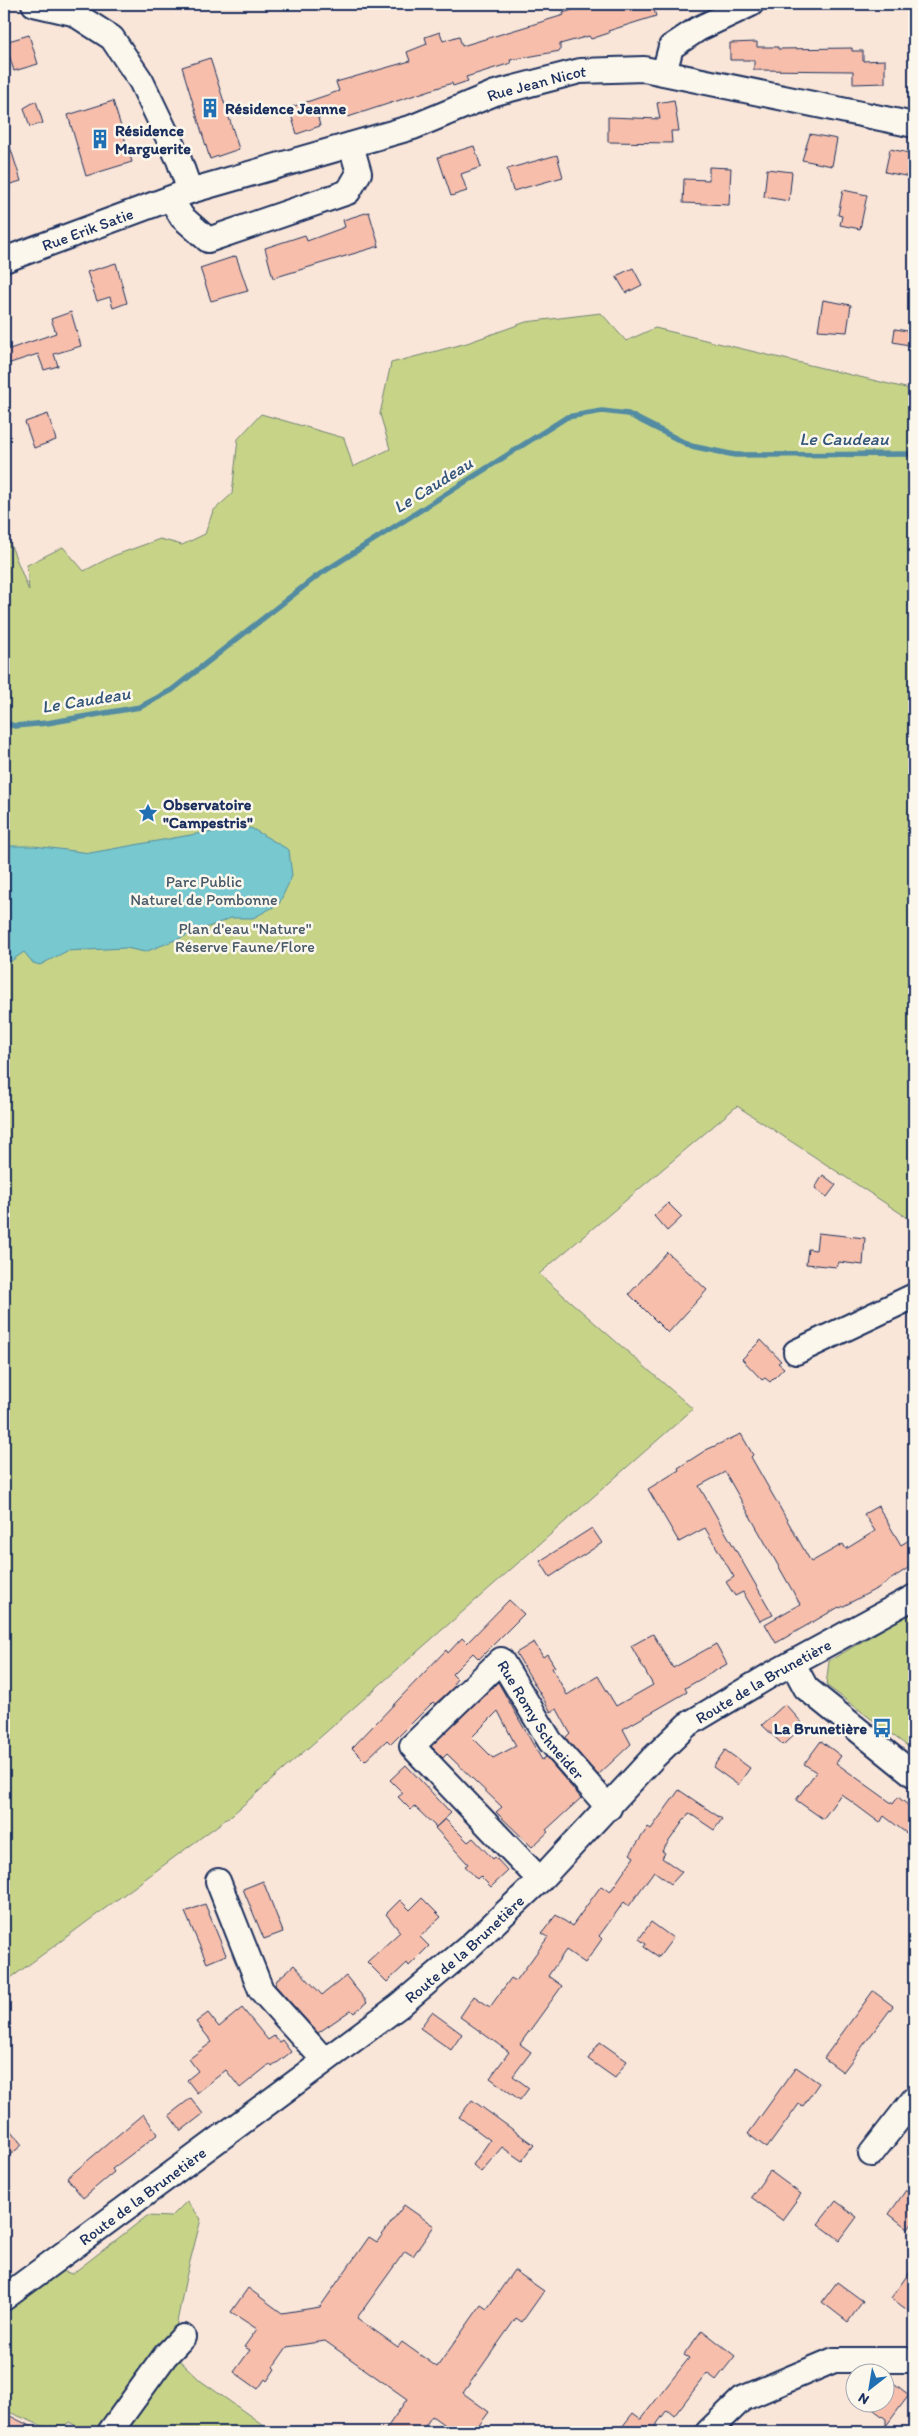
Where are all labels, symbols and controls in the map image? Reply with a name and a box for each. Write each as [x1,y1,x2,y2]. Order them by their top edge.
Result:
street label: Rue Jean Nicot [484,62,586,105]
building icon: Résidence Jeanne [199,97,221,119]
place label: Résidence Jeanne [225,99,346,118]
place label: Résidence Marguerite [115,121,191,159]
building icon: Résidence Marguerite [89,128,111,150]
street label: Rue Erik Satie [39,204,136,255]
water label: Le Caudeau [799,428,890,450]
water label: Le Caudeau [389,451,478,518]
water label: Le Caudeau [40,682,133,718]
place label: Observatoire "Campestris" [163,795,253,833]
place icon: Observatoire "Campestris" [137,802,159,824]
park label: Parc Public Naturel de Pombonne [130,872,278,909]
park label: Plan d'eau "Nature" Réserve Faune/Flore [175,919,315,956]
street label: Route de la Brunetière [692,1635,835,1728]
street label: Rue Romy Schneider [493,1657,589,1784]
bus stop icon: La Brunetière [871,1717,893,1739]
place label: La Brunetière [774,1719,867,1738]
street label: Route de la Brunetière [401,1891,528,2007]
street label: Route de la Brunetière [75,2143,210,2249]
north arrow [846,2364,896,2414]
text: N [855,2389,872,2408]

